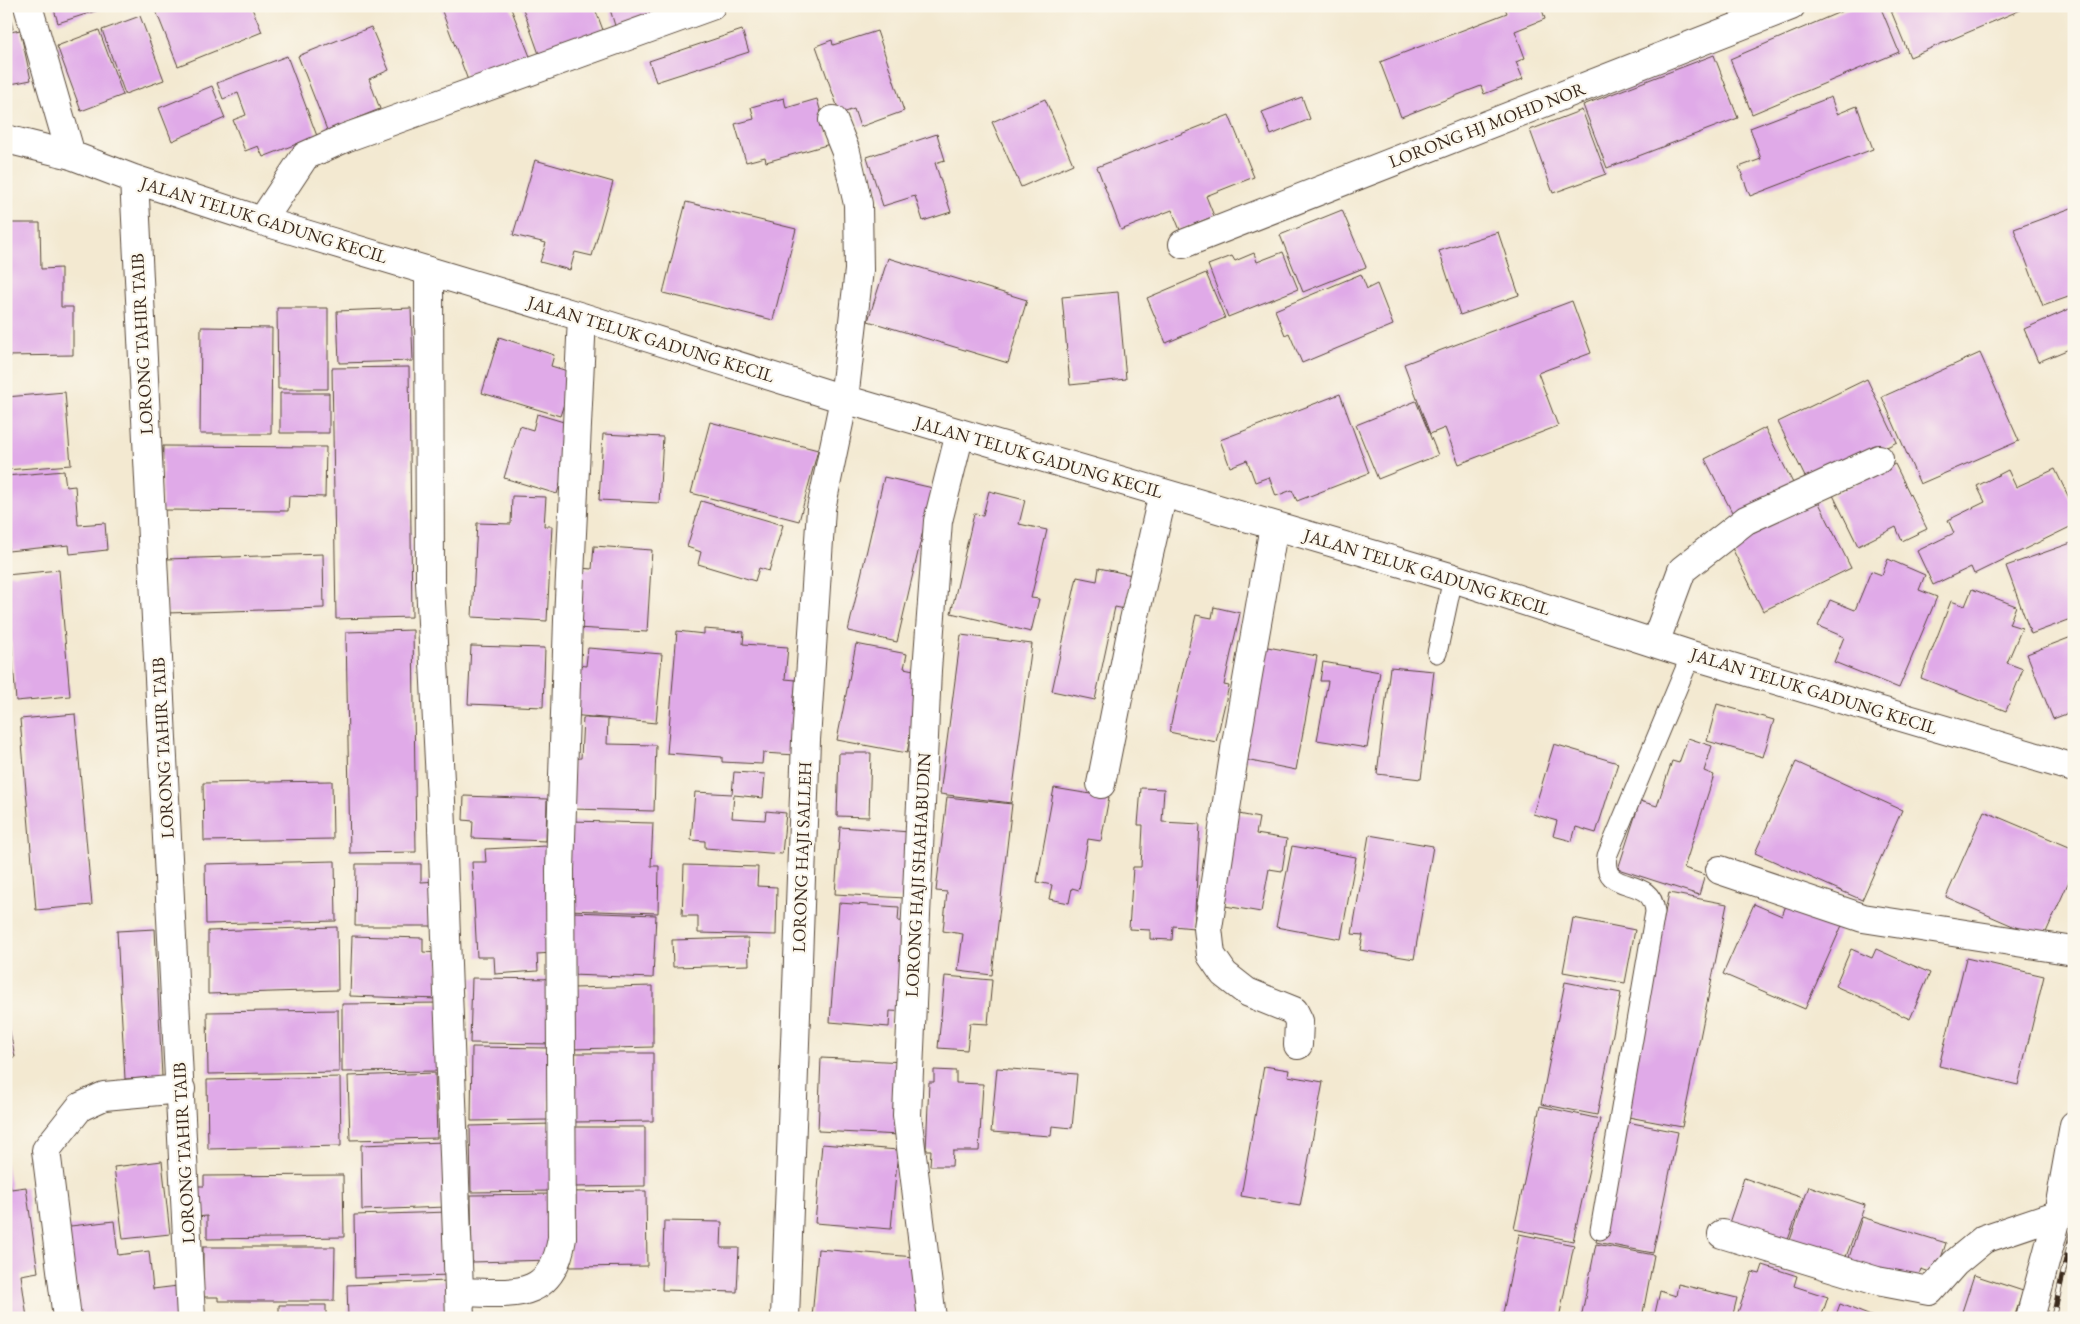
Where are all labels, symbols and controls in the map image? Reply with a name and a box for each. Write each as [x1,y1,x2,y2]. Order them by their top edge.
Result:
street label: LORONG HJ MOHD NOR [1385,76,1588,173]
street label: JALAN TELUK GADUNG KECIL [136,170,391,268]
street label: LORONG TAHIR TAIB [125,253,158,435]
street label: JALAN TELUK GADUNG KECIL [523,289,778,387]
street label: JALAN TELUK GADUNG KECIL [911,410,1166,503]
street label: JALAN TELUK GADUNG KECIL [1299,522,1554,620]
street label: JALAN TELUK GADUNG KECIL [1686,641,1941,739]
street label: LORONG TAHIR TAIB [146,657,179,839]
street label: LORONG HAJI SHAHABUDIN [900,751,935,998]
street label: LORONG HAJI SALLEH [787,761,816,953]
street label: LORONG TAHIR TAIB [167,1062,200,1244]

